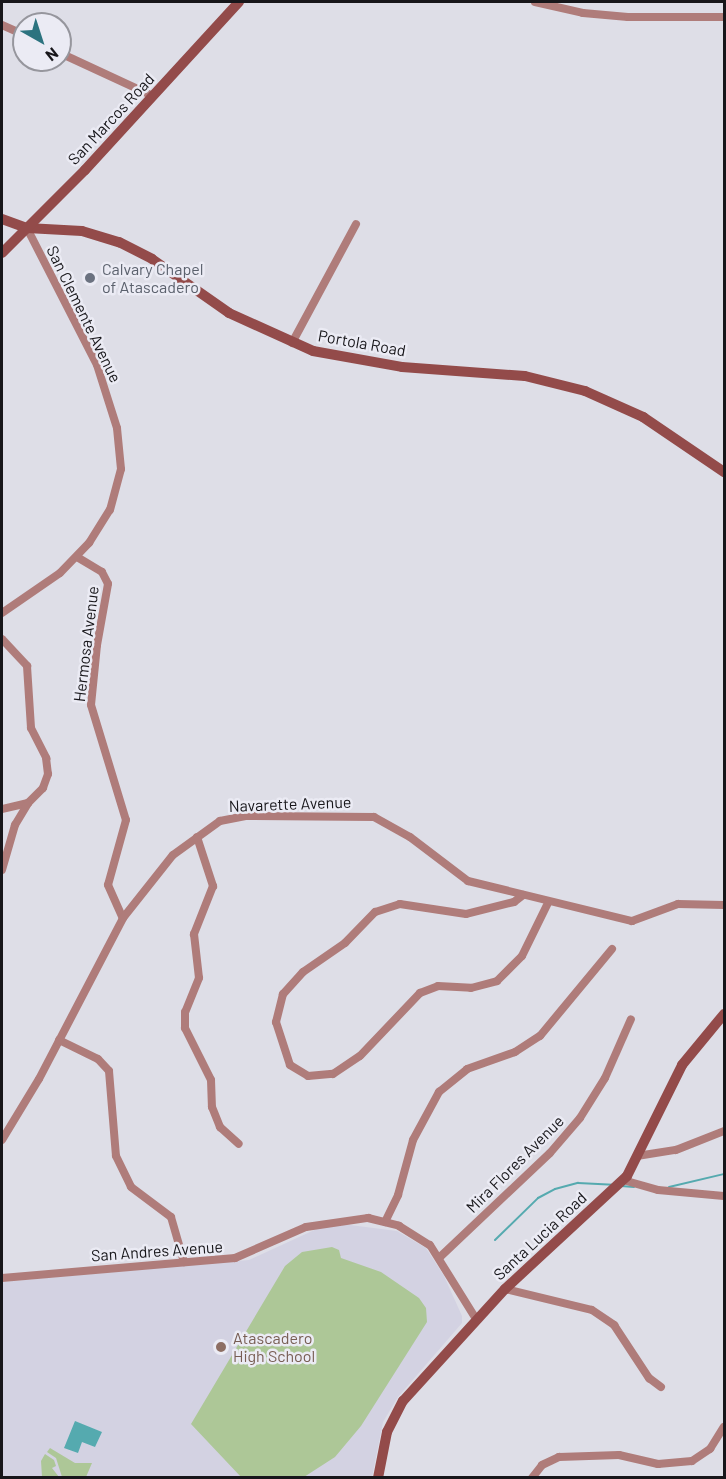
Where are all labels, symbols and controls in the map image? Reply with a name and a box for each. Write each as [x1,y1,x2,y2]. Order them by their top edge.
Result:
north arrow [12,12,72,72]
text: N [42,44,63,66]
street label: San Marcos Road [64,69,158,169]
street label: San Clemente Avenue [43,243,125,385]
place label: Calvary Chapel of Atascadero [102,259,203,297]
marker: Calvary Chapel of Atascadero [83,271,97,285]
street label: Portola Road [317,326,407,360]
street label: Hermosa Avenue [69,585,103,703]
street label: Navarette Avenue [228,792,352,816]
street label: Mira Flores Avenue [462,1111,568,1217]
street label: Santa Lucia Road [490,1188,590,1284]
street label: San Andres Avenue [90,1237,224,1265]
place label: Atascadero High School [233,1328,315,1366]
marker: Atascadero High School [214,1340,228,1354]

